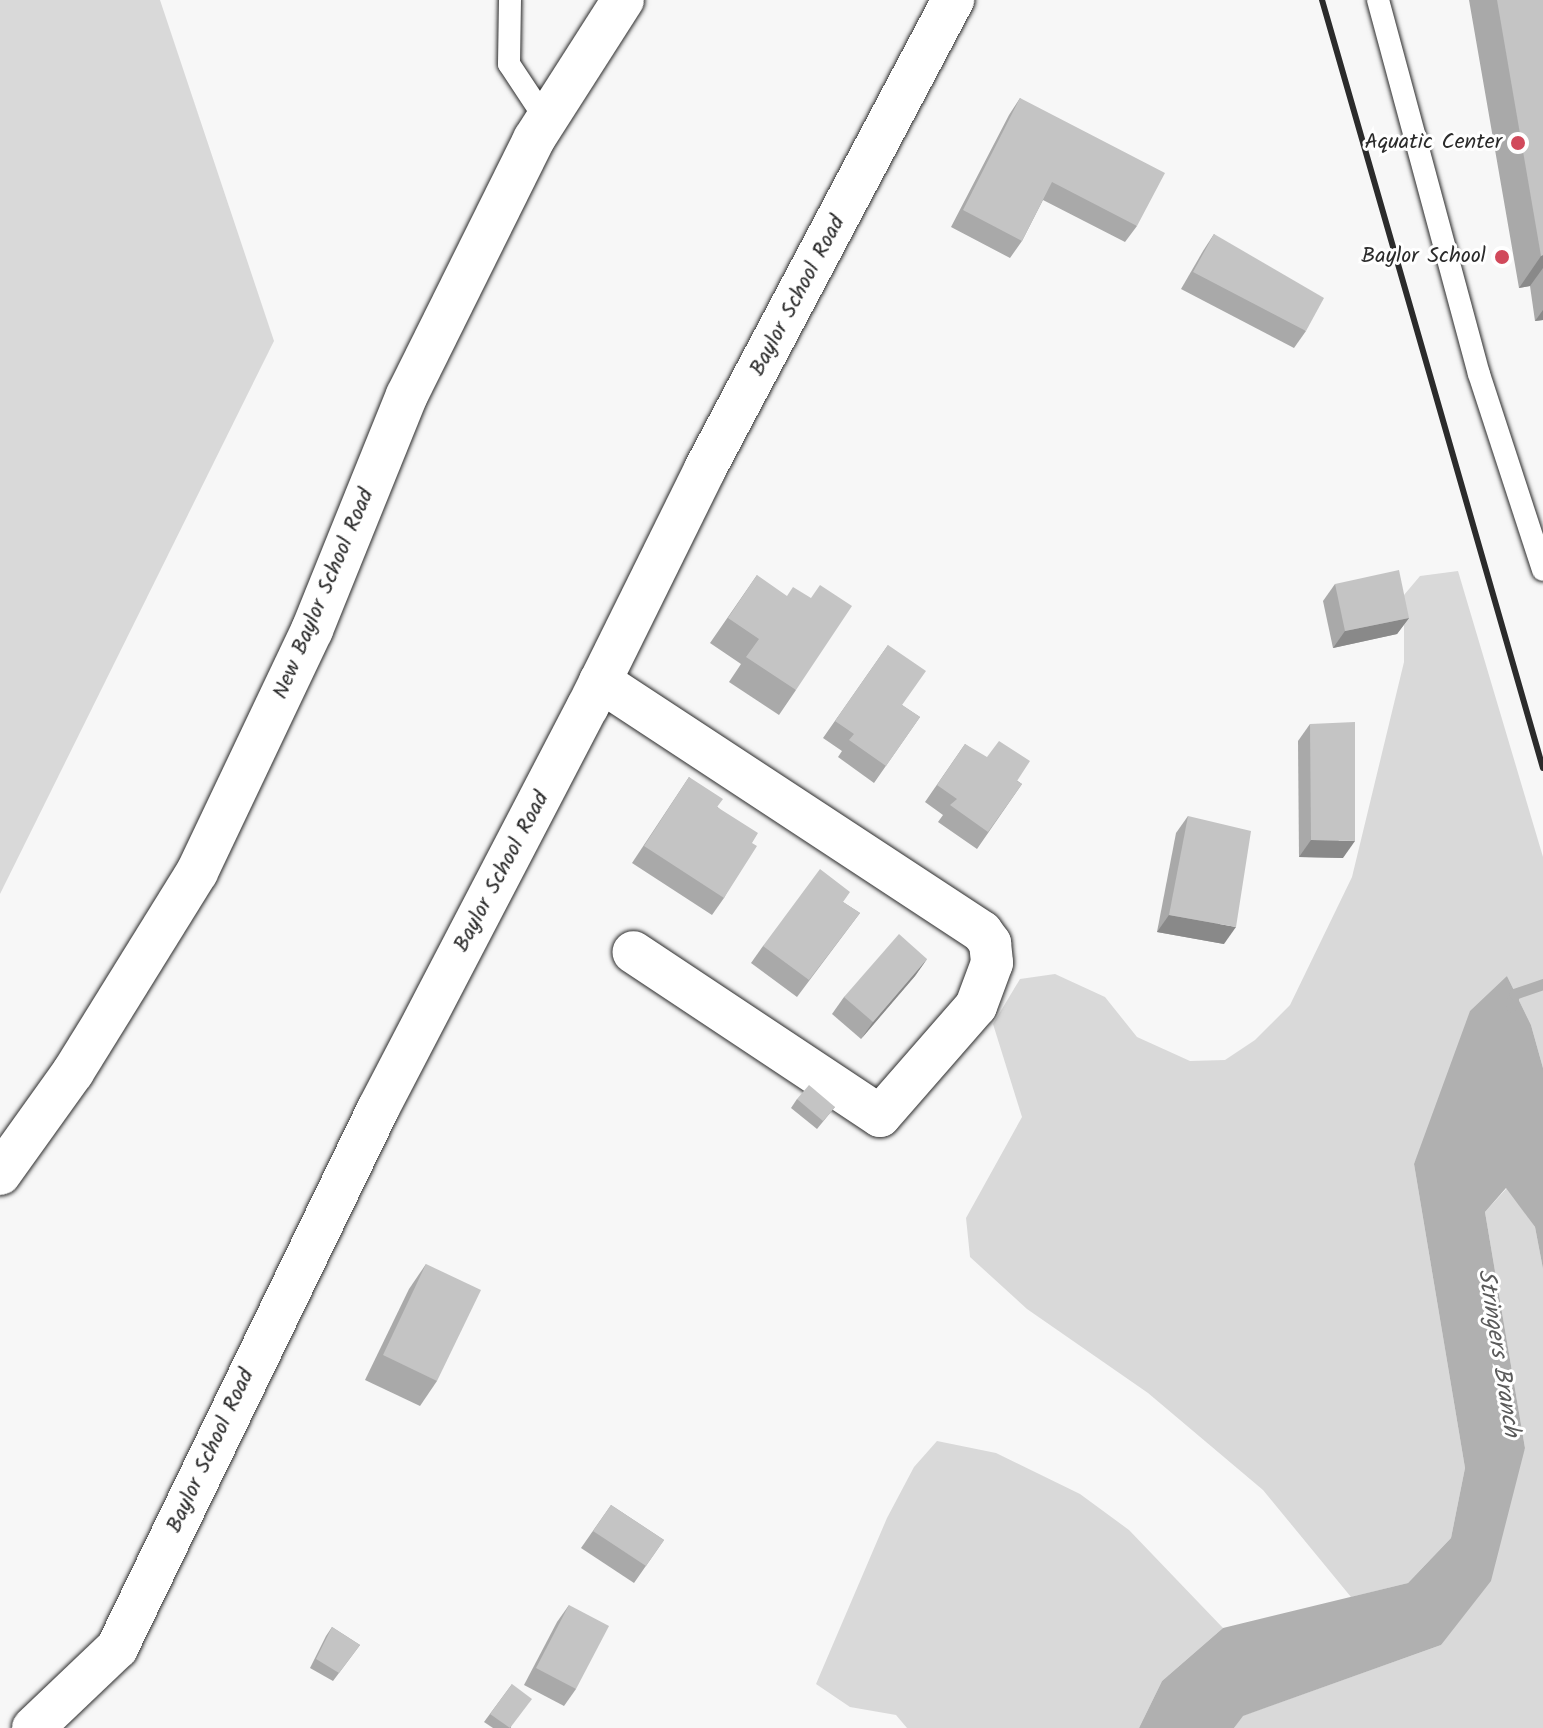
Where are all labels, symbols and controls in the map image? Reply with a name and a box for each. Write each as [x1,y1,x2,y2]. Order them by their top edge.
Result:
place label: Aquatic Center [1364,130,1502,156]
marker: Aquatic Center [1509,134,1527,152]
street label: Baylor School Road [745,211,851,381]
place label: Baylor School [1361,244,1486,270]
marker: Baylor School [1493,248,1511,266]
street label: New Baylor School Road [268,485,380,703]
street label: Baylor School Road [449,787,555,957]
water label: Stringers Branch [1471,1267,1525,1439]
street label: Baylor School Road [162,1365,260,1537]

